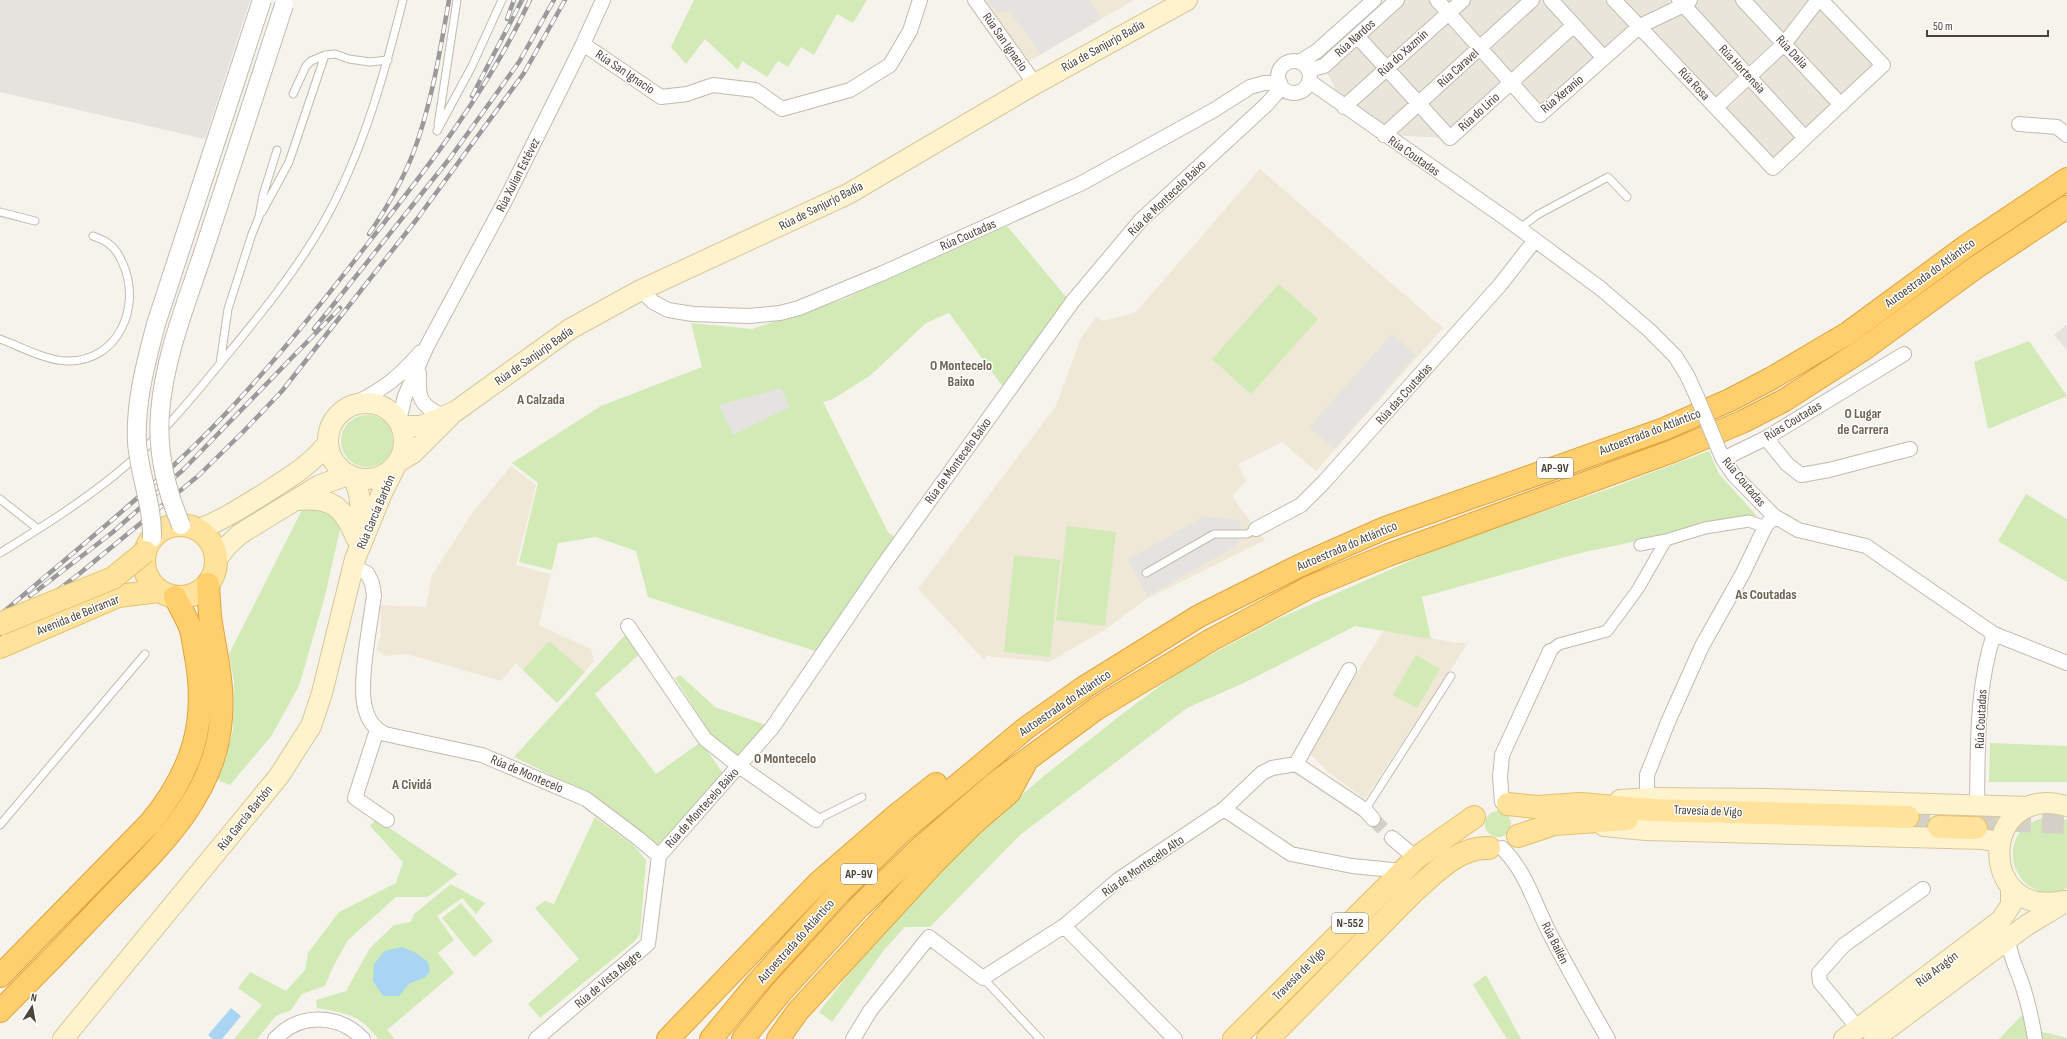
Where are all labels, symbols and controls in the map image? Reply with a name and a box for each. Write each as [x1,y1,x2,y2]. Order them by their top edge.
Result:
street label: Rúa San Ignacio [979,10,1031,74]
scale bar [1927,12,2048,38]
street label: Rúa Nardos [1331,15,1379,60]
street label: Rúa de Sanjurjo Badía [1059,17,1147,75]
text: 50 m [1933,19,1953,34]
street label: Rúa do Xazmín [1374,26,1432,80]
street label: Rúa Dalia [1773,32,1811,72]
street label: Rúa Hortensia [1715,41,1769,97]
street label: Rúa Caravel [1434,45,1482,91]
street label: Rúa San Ignacio [592,46,658,98]
street label: Rúa Rosa [1675,64,1713,104]
street label: Rúa Xeranio [1537,72,1587,116]
street label: Rúa do Lirio [1455,89,1503,135]
street label: Rúa Coutadas [1385,132,1443,180]
street label: Rúa Xulian Estévez [493,135,544,215]
street label: Rúa de Montecelo Baixo [1125,157,1209,239]
street label: Rúa de Sanjurjo Badía [776,178,866,234]
street label: Rúa Coutadas [938,215,999,254]
street label: Autoestrada do Atlántico [1881,235,1978,312]
street label: Rúa de Sanjurjo Badía [492,323,576,389]
district label: O Montecelo Baixo [930,357,992,390]
street label: Rúa das Coutadas [1372,360,1436,428]
district label: A Calzada [516,391,565,408]
street label: Rúas Coutadas [1761,397,1825,444]
street label: Autoestrada do Atlántico [1596,405,1703,459]
district label: O Lugar de Carrera [1837,405,1889,438]
street label: Rúa de Montecelo Baixo [921,415,995,507]
street label: Rúa Coutadas [1719,454,1769,510]
road number: AP-9V [1537,458,1573,478]
street label: Rúa García Barbón [353,472,399,552]
street label: Autoestrada do Atlántico [1293,518,1400,575]
district label: As Coutadas [1734,586,1797,603]
street label: Avenida de Beiramar [33,591,122,639]
street label: Autoestrada do Atlántico [1015,666,1114,740]
street label: Rúa Coutadas [1971,689,1991,749]
district label: O Montecelo [754,750,816,767]
street label: Rúa de Montecelo [488,752,566,796]
street label: Rúa de Montecelo Baixo [662,765,742,851]
district label: A Cividá [391,776,432,793]
street label: Rúa García Barbón [214,782,276,854]
street label: Travesía de Vigo [1673,802,1743,820]
street label: Rúa de Montecelo Alto [1099,832,1187,900]
road number: AP-9V [841,864,877,884]
street label: Autoestrada do Atlántico [753,896,838,987]
road number: N-552 [1332,913,1368,933]
street label: Rúa Bailén [1538,919,1572,967]
street label: Travesía de Vigo [1269,944,1329,1004]
street label: Rúa de Vista Alegre [571,946,645,1012]
street label: Rúa Aragón [1913,948,1961,990]
north arrow [12,987,52,1027]
text: N [30,991,38,1005]

